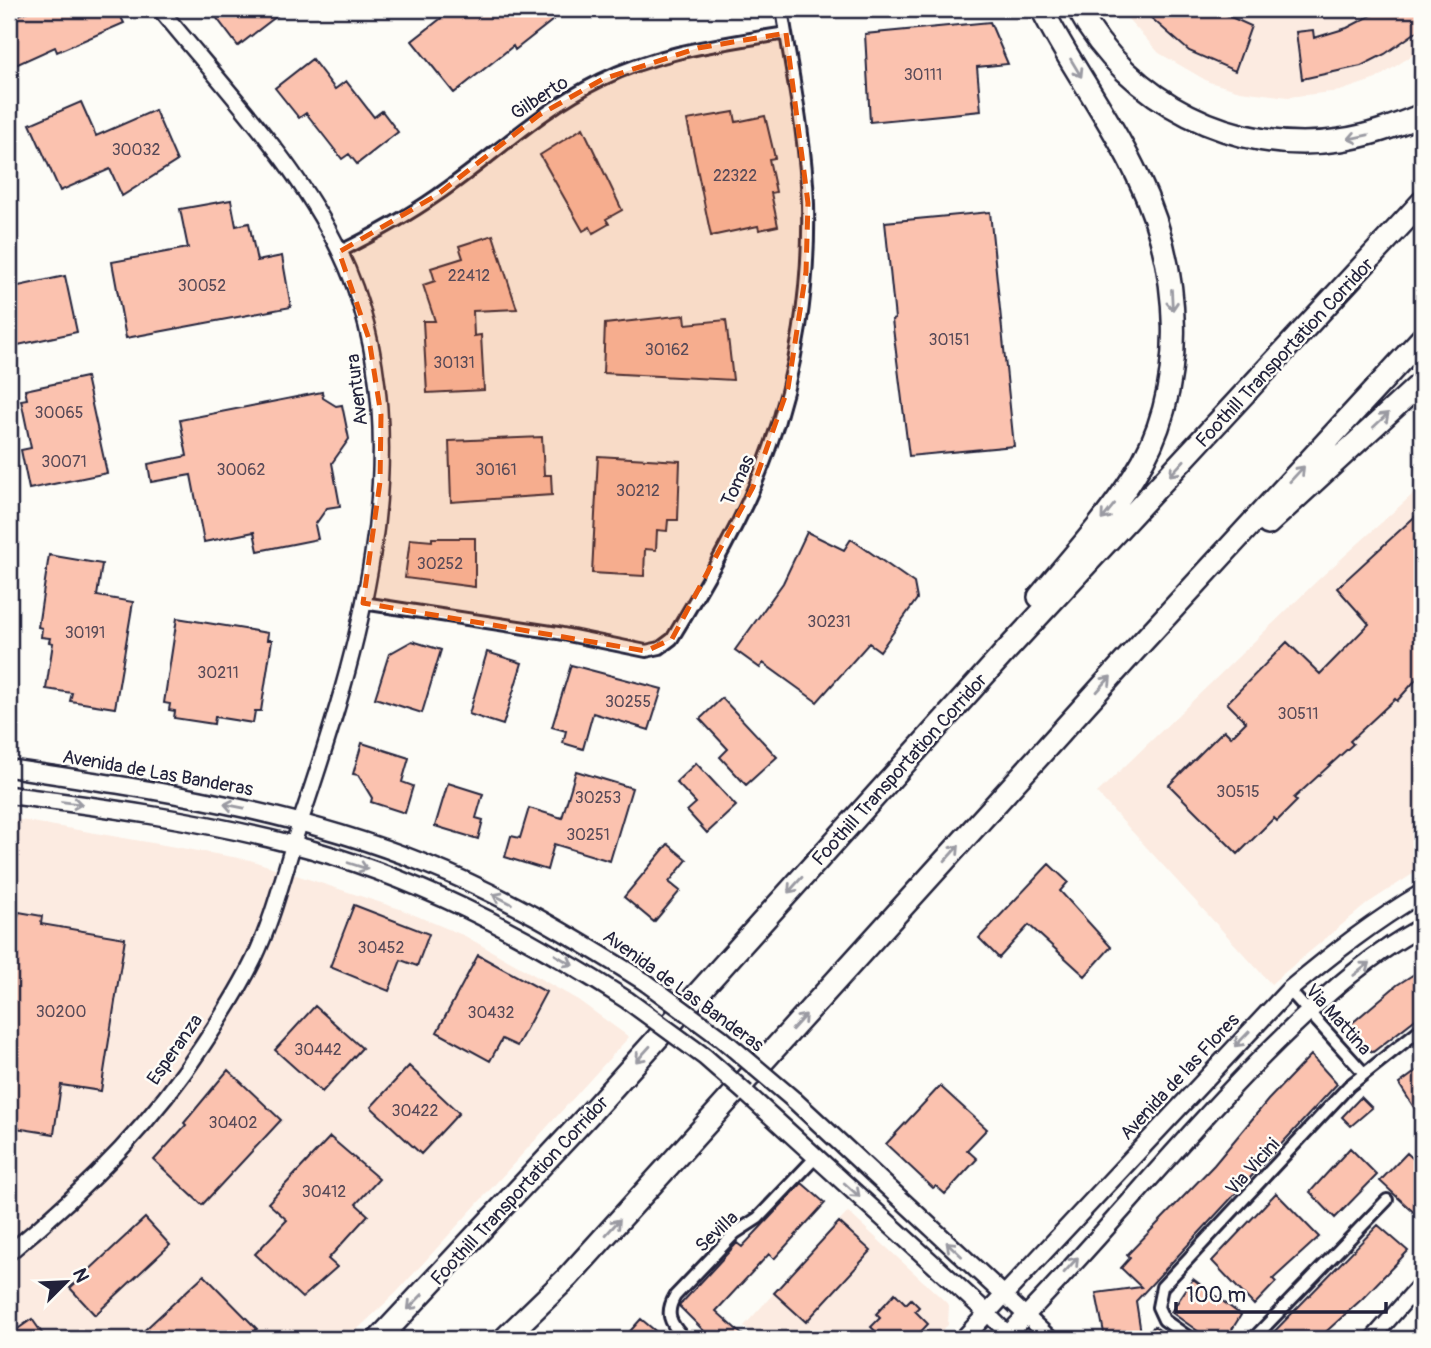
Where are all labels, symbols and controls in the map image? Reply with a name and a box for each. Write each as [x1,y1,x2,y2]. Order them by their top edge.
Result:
one-way arrow [1069,58,1083,78]
house number: 30111 [904,65,942,85]
street label: Gilberto [506,70,573,125]
one-way arrow [1347,130,1370,144]
house number: 30032 [112,140,160,160]
house number: 22322 [713,166,757,186]
street label: Foothill Transportation Corridor [1190,253,1379,453]
house number: 22412 [448,266,490,286]
house number: 30052 [178,276,226,296]
one-way arrow [1165,288,1178,311]
house number: 30151 [928,330,970,350]
house number: 30162 [645,340,689,360]
street label: Aventura [341,352,373,427]
house number: 30131 [433,353,475,373]
house number: 30065 [35,403,83,423]
one-way arrow [1372,412,1390,428]
street label: Tomas [716,451,760,510]
house number: 30071 [41,452,87,472]
one-way arrow [1168,459,1185,476]
house number: 30062 [216,460,266,480]
house number: 30161 [475,460,517,480]
one-way arrow [1289,466,1306,483]
house number: 30212 [616,481,660,501]
one-way arrow [1101,503,1117,521]
house number: 30252 [417,554,463,574]
house number: 30231 [807,612,851,632]
house number: 30191 [65,623,105,643]
house number: 30211 [197,663,239,683]
street label: Foothill Transportation Corridor [807,668,993,871]
one-way arrow [1096,675,1112,693]
house number: 30255 [605,692,651,712]
house number: 30511 [1277,704,1319,724]
street label: Avenida de Las Banderas [61,744,255,802]
house number: 30515 [1216,782,1260,802]
house number: 30253 [575,788,621,808]
one-way arrow [60,797,83,810]
one-way arrow [223,799,246,812]
house number: 30251 [566,825,610,845]
one-way arrow [943,845,960,862]
one-way arrow [346,861,368,873]
one-way arrow [787,876,804,893]
one-way arrow [492,891,513,905]
street label: Avenida de Las Banderas [598,924,769,1058]
house number: 30452 [358,938,404,958]
one-way arrow [554,953,574,967]
one-way arrow [1352,961,1370,976]
street label: Via Mattina [1300,979,1377,1060]
house number: 30200 [36,1002,86,1022]
house number: 30432 [467,1003,515,1023]
street label: Avenida de las Flores [1115,1008,1245,1145]
street label: Esperanza [142,1009,208,1090]
one-way arrow [791,1013,807,1031]
one-way arrow [1234,1030,1251,1047]
house number: 30442 [294,1040,342,1060]
one-way arrow [635,1045,651,1063]
street label: Foothill Transportation Corridor [425,1091,614,1291]
house number: 30422 [391,1101,439,1121]
house number: 30402 [208,1113,258,1133]
street label: Via Vicini [1221,1133,1285,1201]
house number: 30412 [302,1182,346,1202]
one-way arrow [843,1182,861,1198]
street label: Sevilla [690,1206,743,1258]
one-way arrow [605,1218,621,1236]
one-way arrow [945,1241,963,1257]
north arrow [32,1246,102,1316]
one-way arrow [1063,1257,1080,1274]
text: N [67,1265,94,1286]
scale bar [1176,1271,1386,1315]
text: 100 m [1186,1282,1246,1309]
one-way arrow [406,1294,423,1311]

